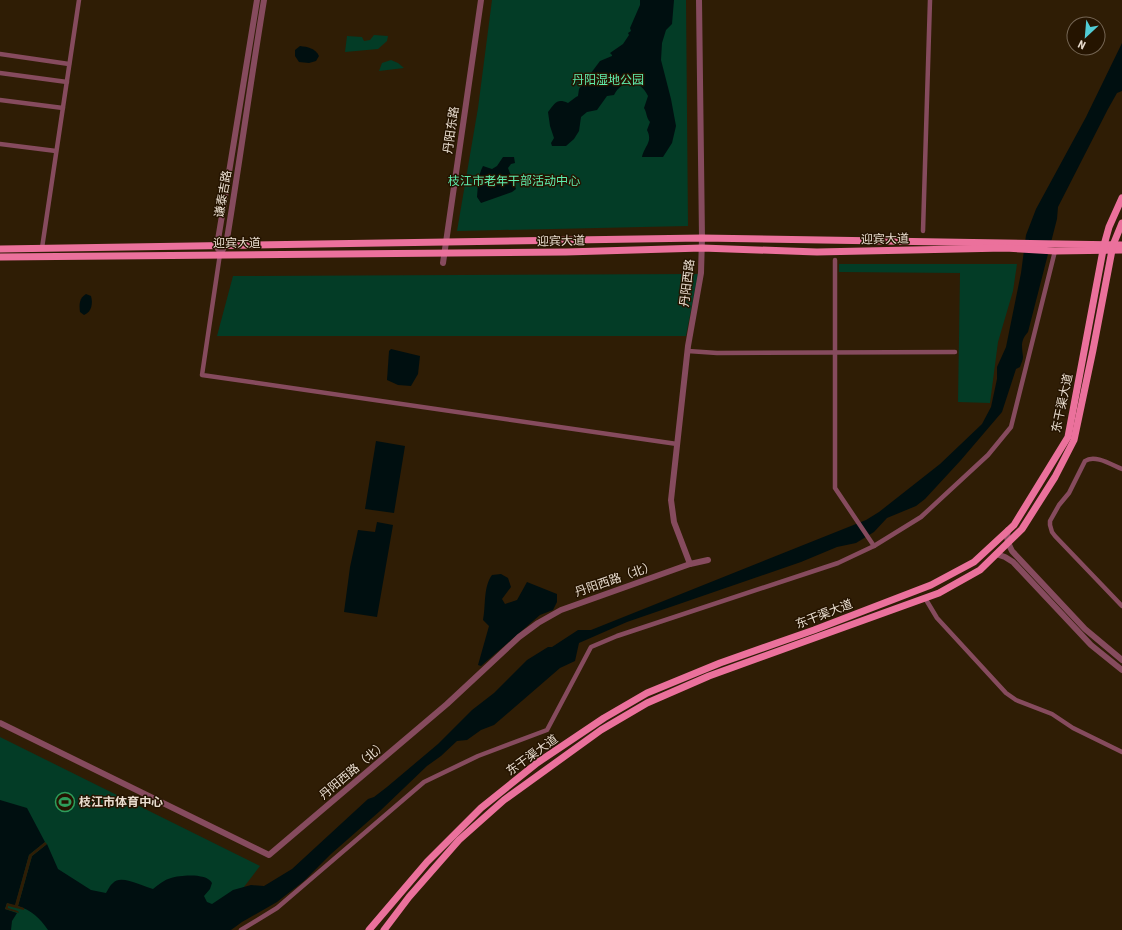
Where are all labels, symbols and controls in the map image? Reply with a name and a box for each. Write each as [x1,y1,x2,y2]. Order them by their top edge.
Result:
north arrow [1066,16,1106,56]
text: N [1076,37,1088,52]
park label: 丹阳湿地公园 [572,73,644,87]
street label: 丹阳东路 [441,105,461,155]
street label: 谦泰吉路 [212,169,234,219]
park label: 枝江市老年干部活动中心 [448,174,580,188]
street label: 迎宾大道 [861,232,909,246]
street label: 迎宾大道 [537,234,585,248]
street label: 迎宾大道 [213,236,261,250]
street label: 丹阳西路 [677,258,697,308]
street label: 东干渠大道 [1049,372,1075,434]
street label: 丹阳西路（北） [573,559,657,599]
street label: 东干渠大道 [793,597,855,631]
street label: 东干渠大道 [504,732,560,778]
street label: 丹阳西路（北） [316,738,390,802]
sports icon: 枝江市体育中心 [54,791,76,813]
place label: 枝江市体育中心 [79,795,163,809]

